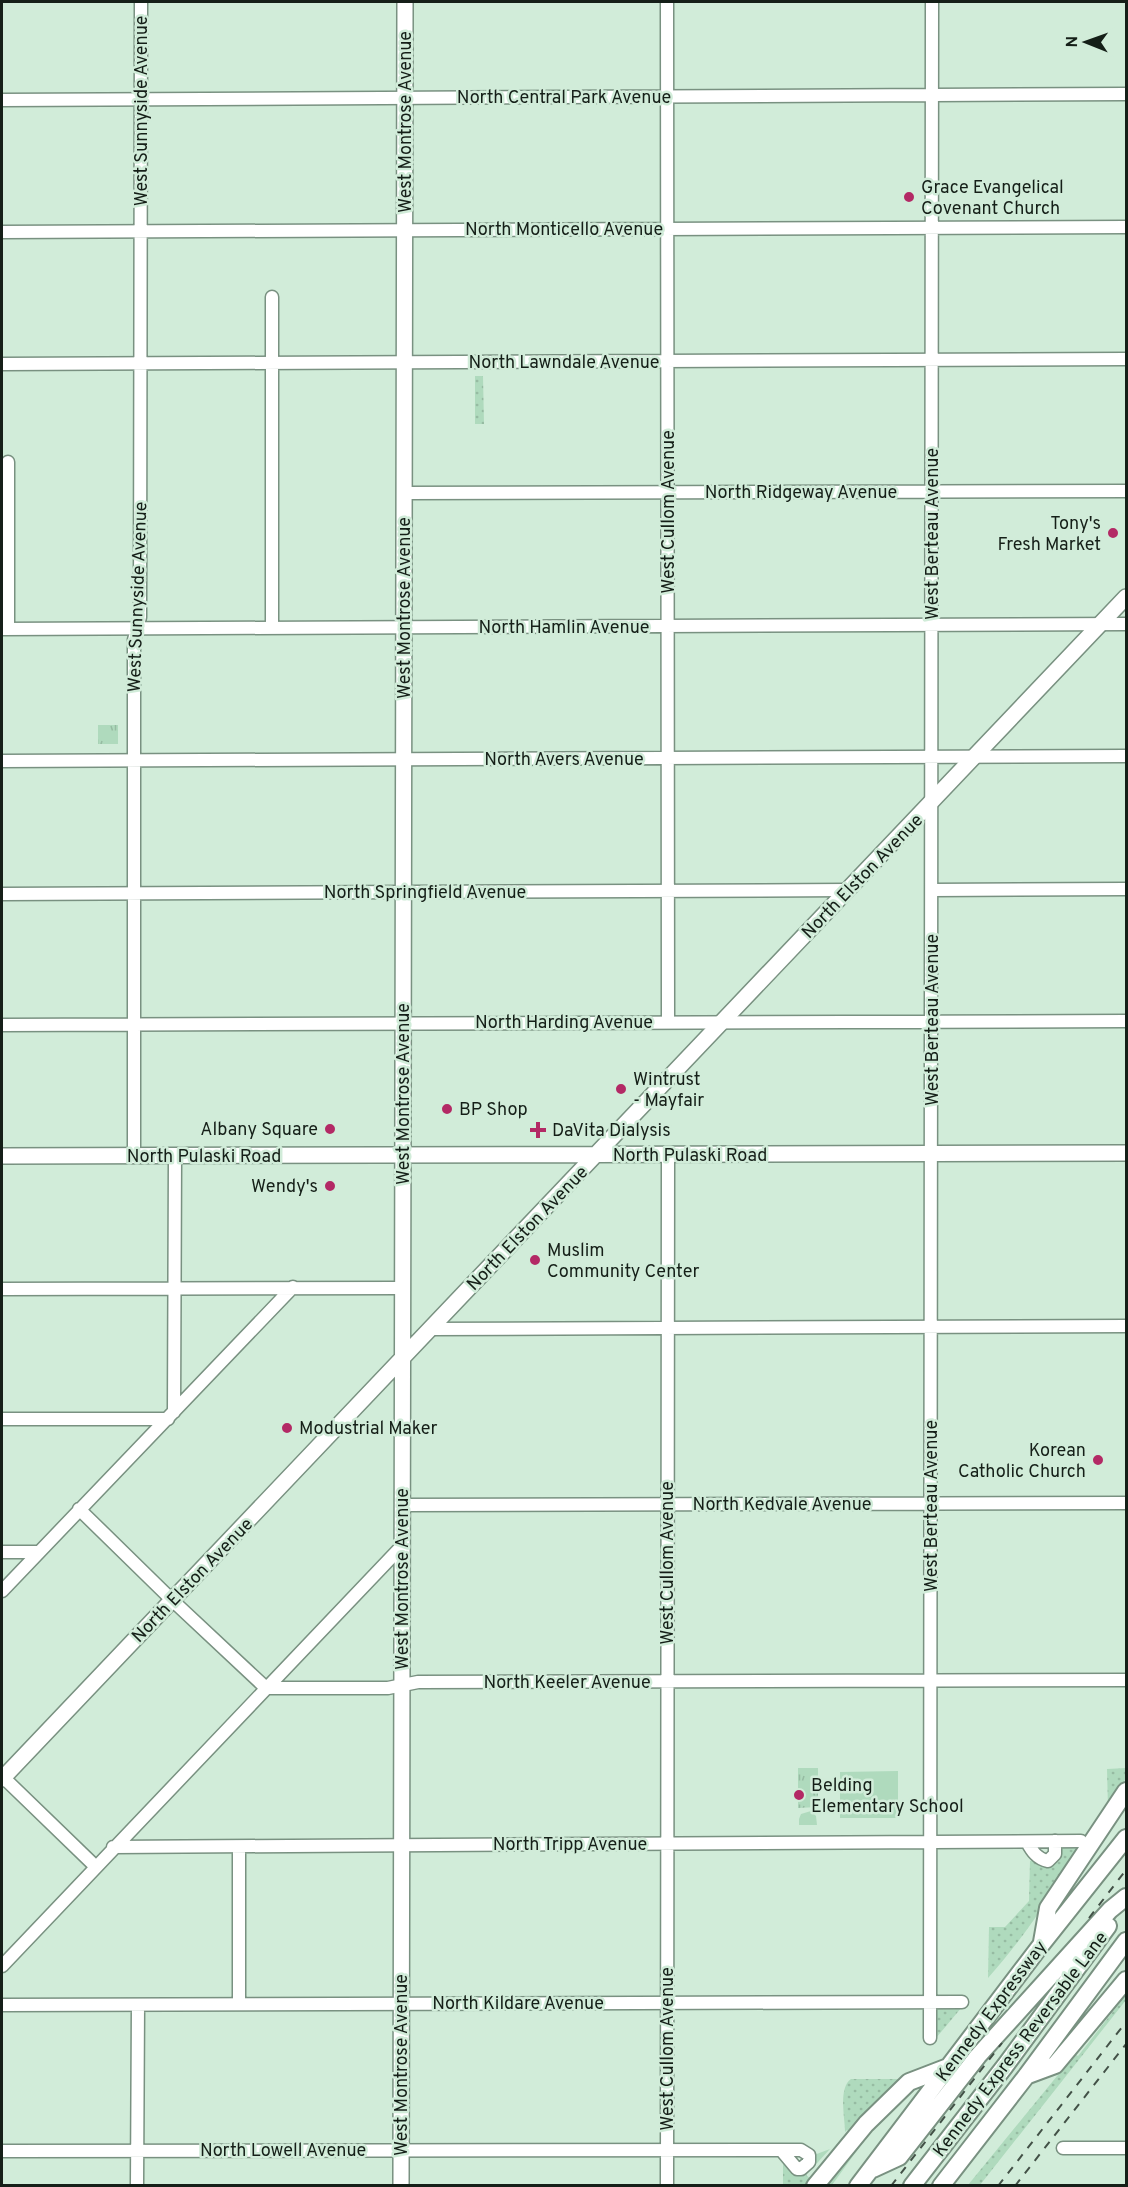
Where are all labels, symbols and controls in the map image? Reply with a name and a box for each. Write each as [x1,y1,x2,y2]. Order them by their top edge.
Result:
north arrow [1056,12,1116,72]
street label: West Sunnyside Avenue [131,16,154,206]
street label: West Montrose Avenue [395,31,418,213]
text: N [1063,36,1083,48]
street label: North Central Park Avenue [457,87,671,110]
place label: Grace Evangelical Covenant Church [921,177,1064,221]
marker: Grace Evangelical Covenant Church [902,190,916,204]
street label: North Monticello Avenue [465,219,663,242]
street label: North Lawndale Avenue [468,352,660,375]
street label: West Cullom Avenue [658,430,681,594]
street label: West Berteau Avenue [922,448,945,620]
street label: North Ridgeway Avenue [705,482,897,505]
street label: West Sunnyside Avenue [124,501,153,693]
place label: Tony's Fresh Market [997,513,1101,557]
street label: West Montrose Avenue [394,517,417,699]
marker: Tony's Fresh Market [1106,526,1120,540]
street label: North Hamlin Avenue [479,617,649,640]
street label: North Avers Avenue [484,749,644,772]
street label: North Elston Avenue [798,810,929,944]
street label: North Springfield Avenue [324,882,526,905]
street label: West Berteau Avenue [922,934,945,1106]
street label: West Montrose Avenue [393,1003,416,1185]
street label: North Harding Avenue [475,1012,653,1035]
place label: Wintrust - Mayfair [633,1069,704,1113]
marker: Wintrust - Mayfair [614,1082,628,1096]
place label: BP Shop [459,1099,528,1122]
marker: BP Shop [440,1102,454,1116]
place label: Albany Square [200,1119,318,1142]
place label: DaVita Dialysis [552,1120,671,1143]
marker: DaVita Dialysis [529,1121,547,1139]
marker: Albany Square [323,1122,337,1136]
street label: North Pulaski Road [613,1145,767,1168]
street label: North Pulaski Road [127,1146,281,1169]
street label: North Elston Avenue [463,1162,594,1296]
place label: Wendy's [251,1176,318,1199]
marker: Wendy's [323,1179,337,1193]
place label: Muslim Community Center [547,1240,700,1284]
marker: Muslim Community Center [528,1253,542,1267]
place label: Modustrial Maker [299,1418,438,1441]
street label: West Berteau Avenue [921,1420,944,1592]
marker: Modustrial Maker [280,1421,294,1435]
place label: Korean Catholic Church [958,1440,1086,1484]
marker: Korean Catholic Church [1091,1453,1105,1467]
street label: West Cullom Avenue [657,1481,680,1645]
street label: West Montrose Avenue [392,1488,415,1670]
street label: North Kedvale Avenue [693,1494,871,1517]
street label: North Elston Avenue [128,1514,259,1648]
street label: North Keeler Avenue [483,1672,651,1695]
place label: Belding Elementary School [811,1775,964,1819]
marker: Belding Elementary School [792,1788,806,1802]
street label: North Tripp Avenue [493,1834,647,1857]
street label: Kennedy Express Reversable Lane [929,1928,1114,2162]
street label: Kennedy Expressway [932,1937,1053,2087]
street label: West Cullom Avenue [657,1967,680,2131]
street label: West Montrose Avenue [391,1974,414,2156]
street label: North Kildare Avenue [432,1993,604,2016]
street label: North Lowell Avenue [200,2140,366,2163]

